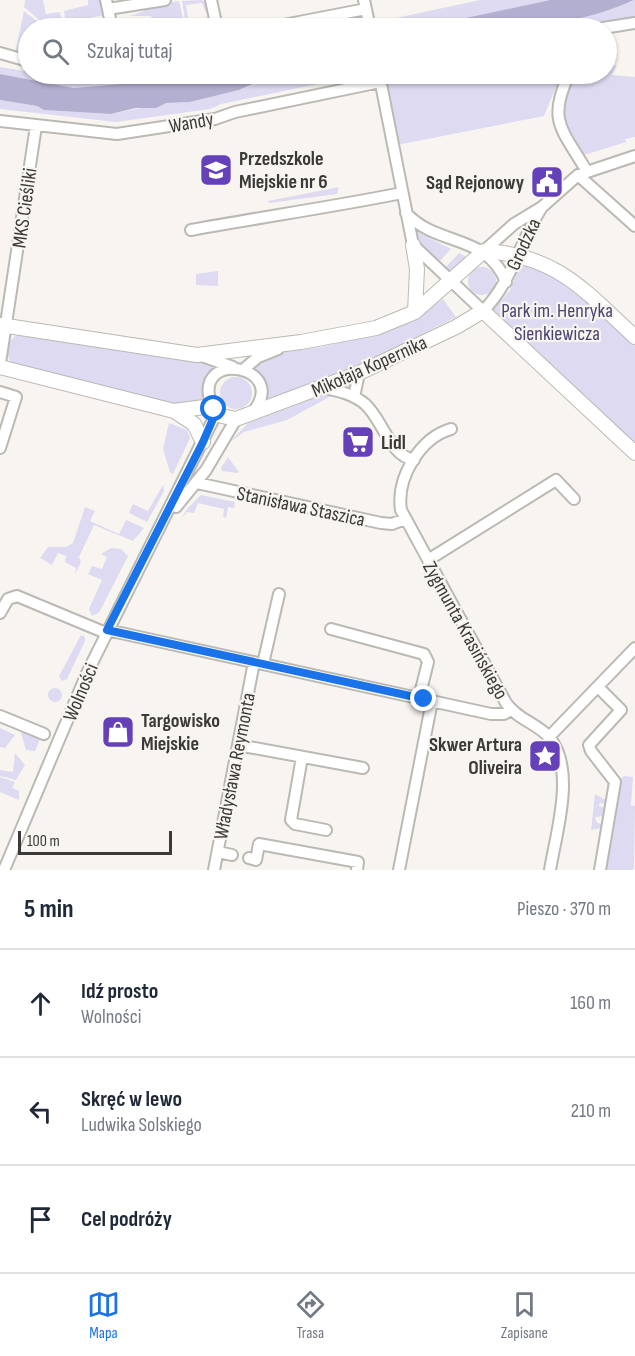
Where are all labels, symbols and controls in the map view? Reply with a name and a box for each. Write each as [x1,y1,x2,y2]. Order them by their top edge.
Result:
search box [18,18,617,84]
icon: search [39,35,72,68]
text: Szukaj tutaj [87,38,173,65]
street label: Wandy [167,107,216,139]
place label: Przedszkole Miejskie nr 6 [239,147,328,194]
school or university icon: Przedszkole Miejskie nr 6 [198,152,234,188]
public building icon: Sąd Rejonowy [529,164,565,200]
street label: MKS Cieśliki [8,167,42,250]
place label: Sąd Rejonowy [426,171,525,195]
street label: Grodzka [501,215,546,274]
park label: Park im. Henryka Sienkiewicza [501,299,613,346]
street label: Mikołaja Kopernika [308,331,431,403]
route start [200,395,226,421]
supermarket icon: Lidl [340,424,376,460]
place label: Lidl [381,431,406,455]
street label: Stanisława Staszica [235,482,367,532]
street label: Zygmunta Krasińskiego [417,557,513,704]
street label: Wolności [58,660,104,725]
route end [410,685,436,711]
street label: Władysława Reymonta [209,691,261,842]
place label: Targowisko Miejskie [141,709,220,756]
shop icon: Targowisko Miejskie [100,714,136,750]
place label: Skwer Artura Oliveira [429,733,522,780]
place icon: Skwer Artura Oliveira [527,738,563,774]
scale bar [18,828,172,856]
text: 100 m [27,832,60,851]
text: 5 min [24,894,74,925]
text: Pieszo · 370 m [517,897,611,921]
text: Idź prosto [81,978,158,1005]
icon: ahead [24,987,57,1020]
text: 160 m [570,991,611,1015]
text: Wolności [81,1005,141,1029]
text: Skręć w lewo [81,1086,182,1113]
icon: left [24,1095,57,1128]
text: 210 m [571,1099,611,1123]
text: Ludwika Solskiego [81,1113,202,1137]
icon: arrive [24,1203,57,1236]
text: Cel podróży [81,1206,172,1233]
tab: Mapa [87,1288,120,1343]
tab: Trasa [294,1288,327,1343]
tab: Zapisane [501,1288,548,1343]

